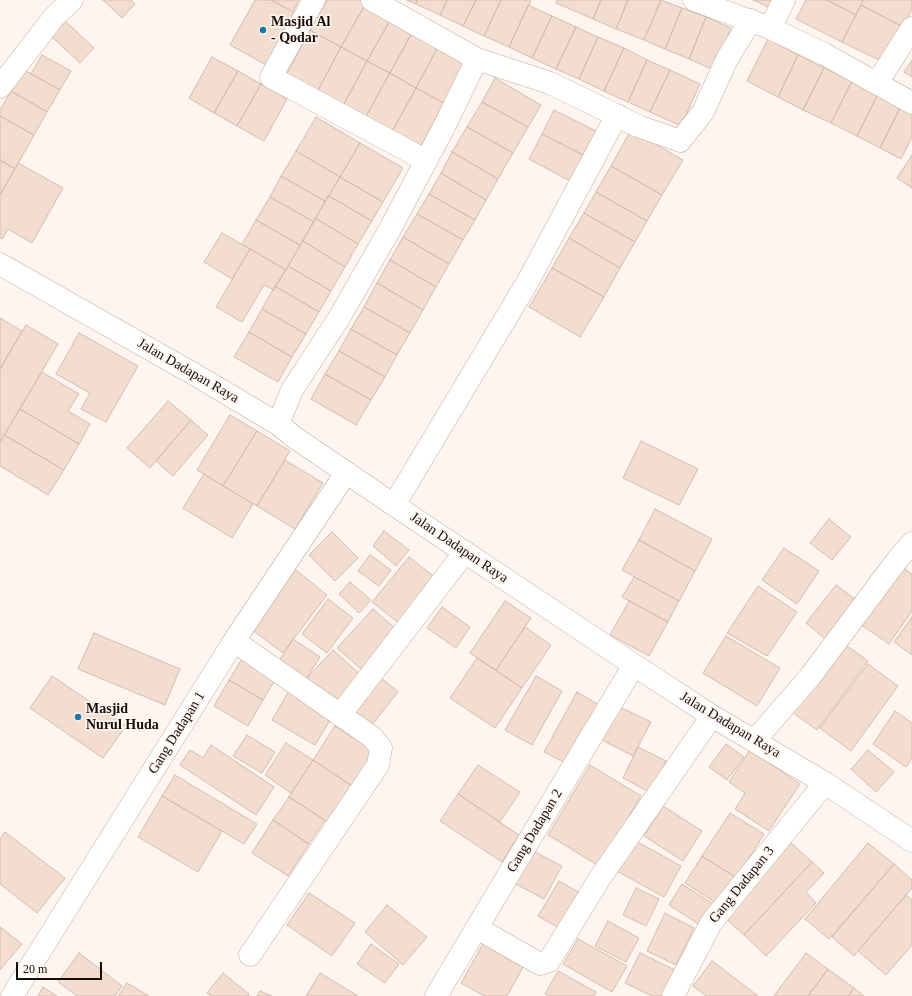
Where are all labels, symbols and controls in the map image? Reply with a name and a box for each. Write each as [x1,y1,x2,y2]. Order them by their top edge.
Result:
place label: Masjid Al - Qodar [271,14,330,46]
marker: Masjid Al - Qodar [258,25,268,35]
street label: Jalan Dadapan Raya [134,335,242,407]
street label: Jalan Dadapan Raya [407,509,511,587]
street label: Jalan Dadapan Raya [677,688,783,762]
street label: Gang Dadapan 1 [145,689,209,777]
place label: Masjid Nurul Huda [86,701,159,734]
marker: Masjid Nurul Huda [73,712,83,722]
street label: Gang Dadapan 2 [504,786,566,876]
street label: Gang Dadapan 3 [706,843,778,927]
scale bar [18,954,104,980]
text: 20 m [23,962,47,976]

